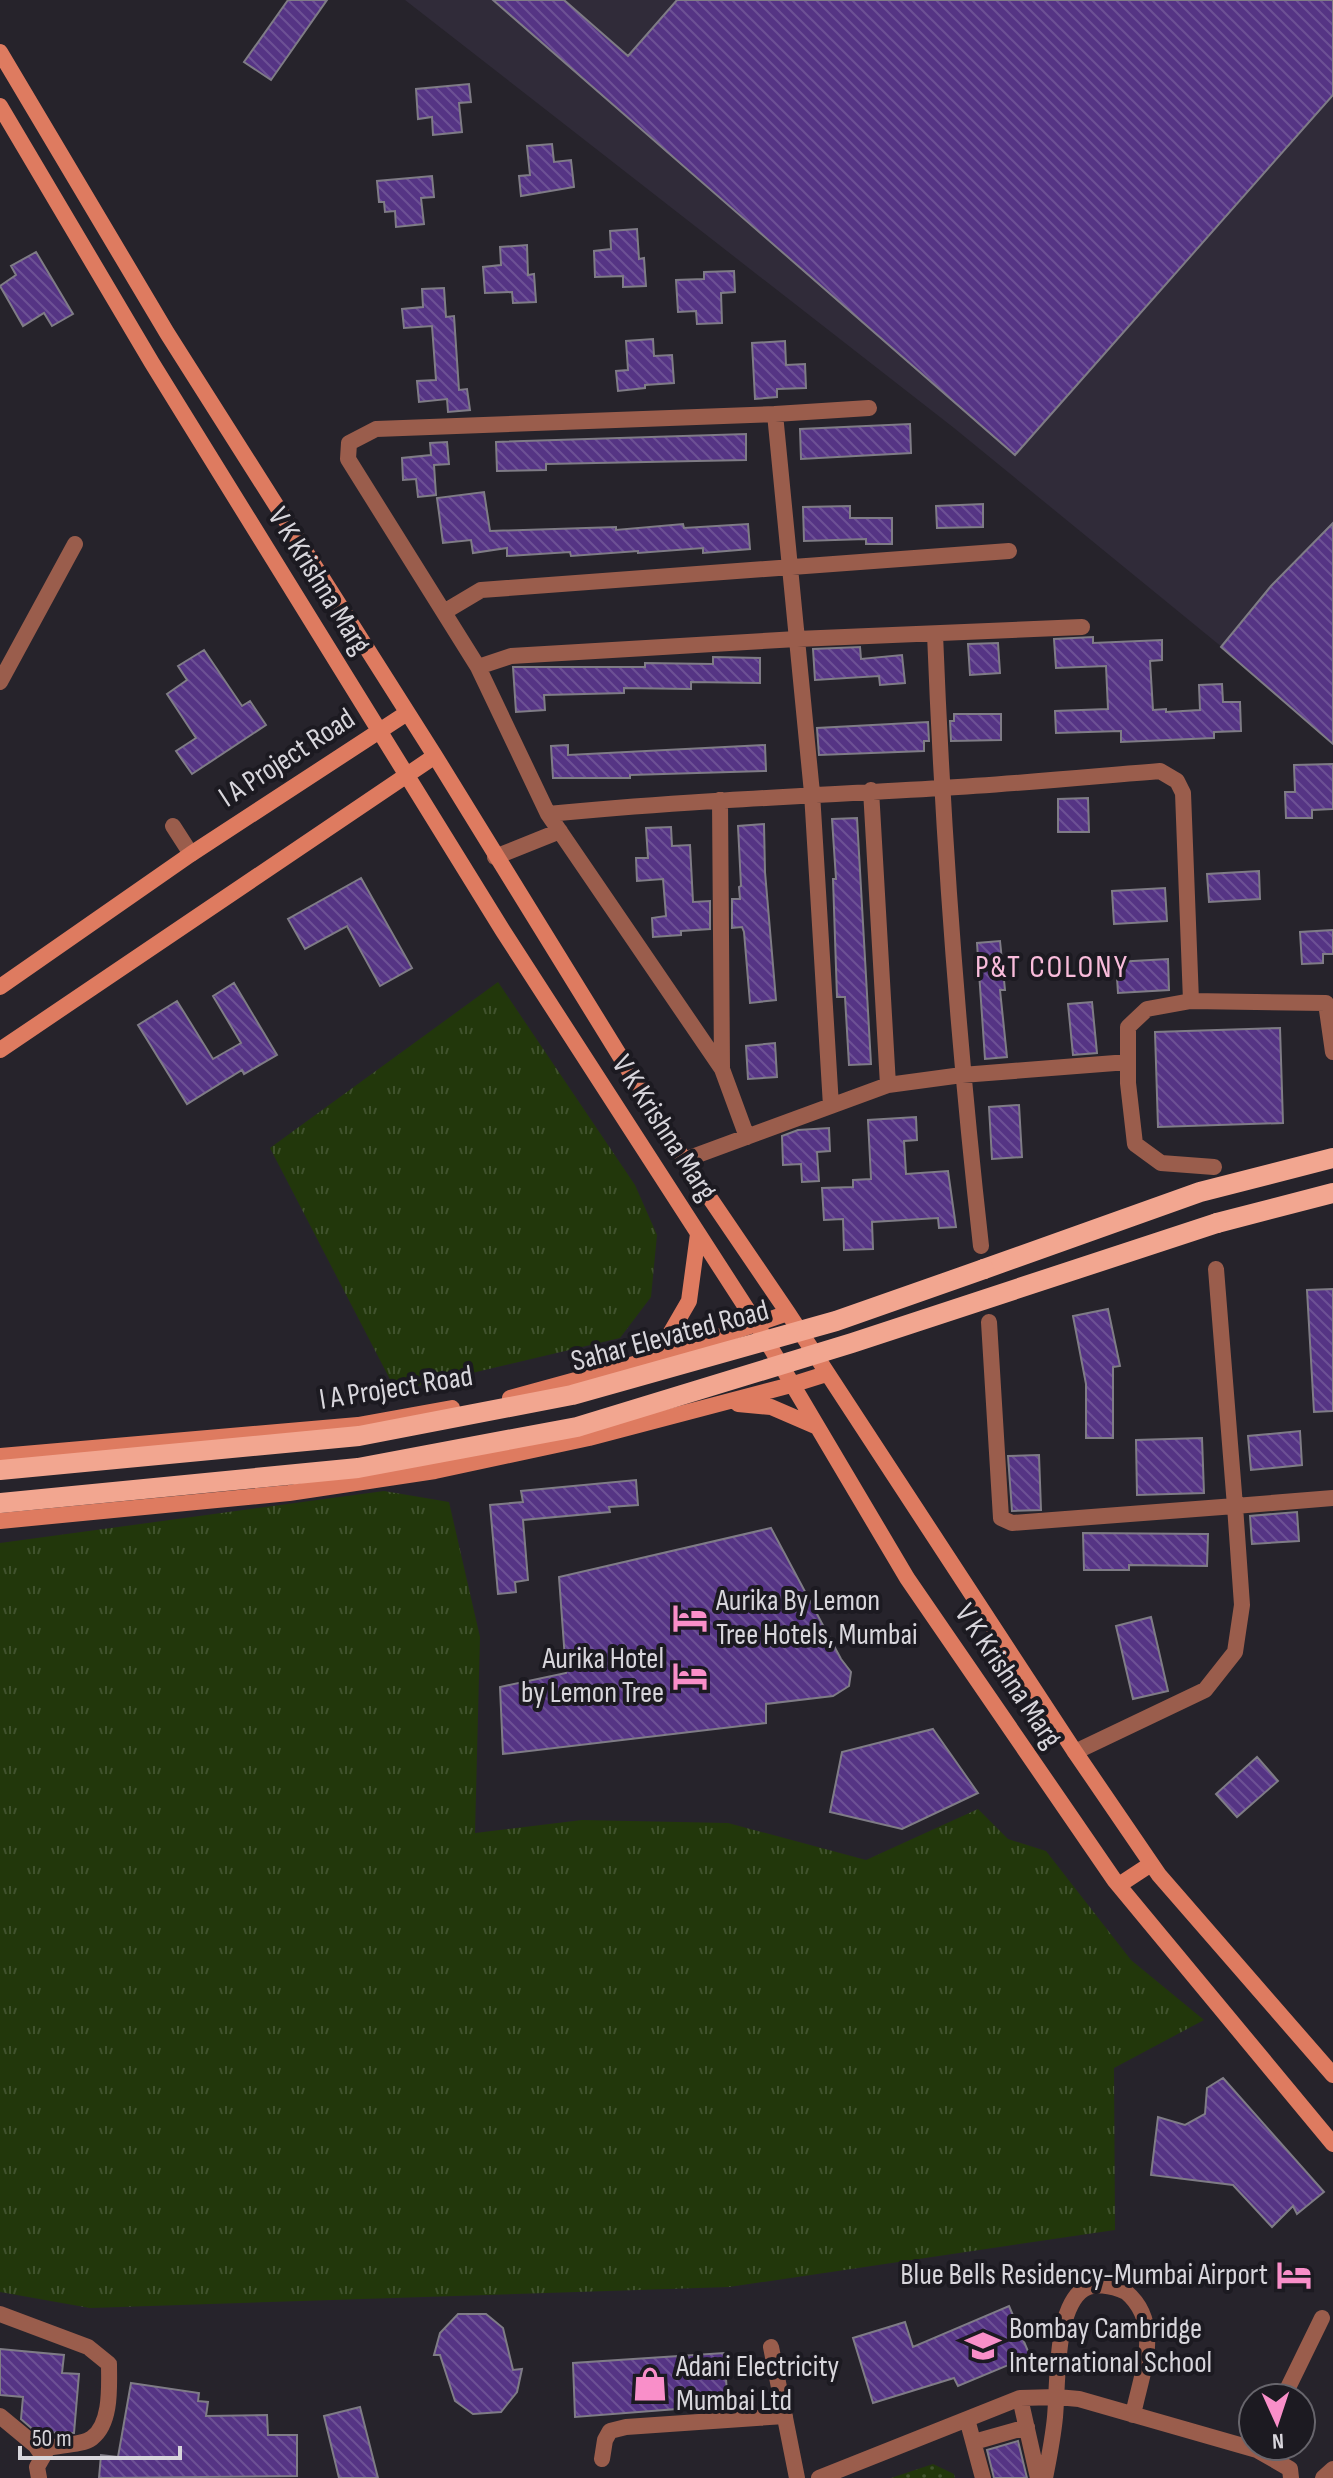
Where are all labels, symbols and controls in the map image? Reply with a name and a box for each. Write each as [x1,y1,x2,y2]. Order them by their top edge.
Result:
street label: V K Krishna Marg [260,501,378,661]
street label: I A Project Road [212,701,362,815]
district label: P&T COLONY [975,948,1129,987]
street label: V K Krishna Marg [604,1049,724,1208]
street label: Sahar Elevated Road [567,1292,773,1380]
street label: I A Project Road [317,1358,475,1418]
place label: Aurika By Lemon Tree Hotels, Mumbai [715,1583,918,1653]
street label: V K Krishna Marg [947,1597,1069,1755]
hotel icon: Aurika By Lemon Tree Hotels, Mumbai [671,1599,709,1637]
place label: Aurika Hotel by Lemon Tree [521,1641,664,1711]
hotel icon: Aurika Hotel by Lemon Tree [671,1657,709,1695]
hotel icon: Blue Bells Residency-Mumbai Airport [1275,2256,1313,2294]
place label: Blue Bells Residency-Mumbai Airport [900,2257,1268,2293]
place label: Bombay Cambridge International School [1009,2311,1212,2381]
school or university icon: Bombay Cambridge International School [964,2327,1002,2365]
place label: Adani Electricity Mumbai Ltd [675,2349,840,2419]
shop icon: Adani Electricity Mumbai Ltd [631,2365,669,2403]
north arrow [1237,2382,1317,2462]
scale bar [20,2410,180,2460]
text: 50 m [32,2424,72,2453]
text: N [1271,2427,1285,2454]

